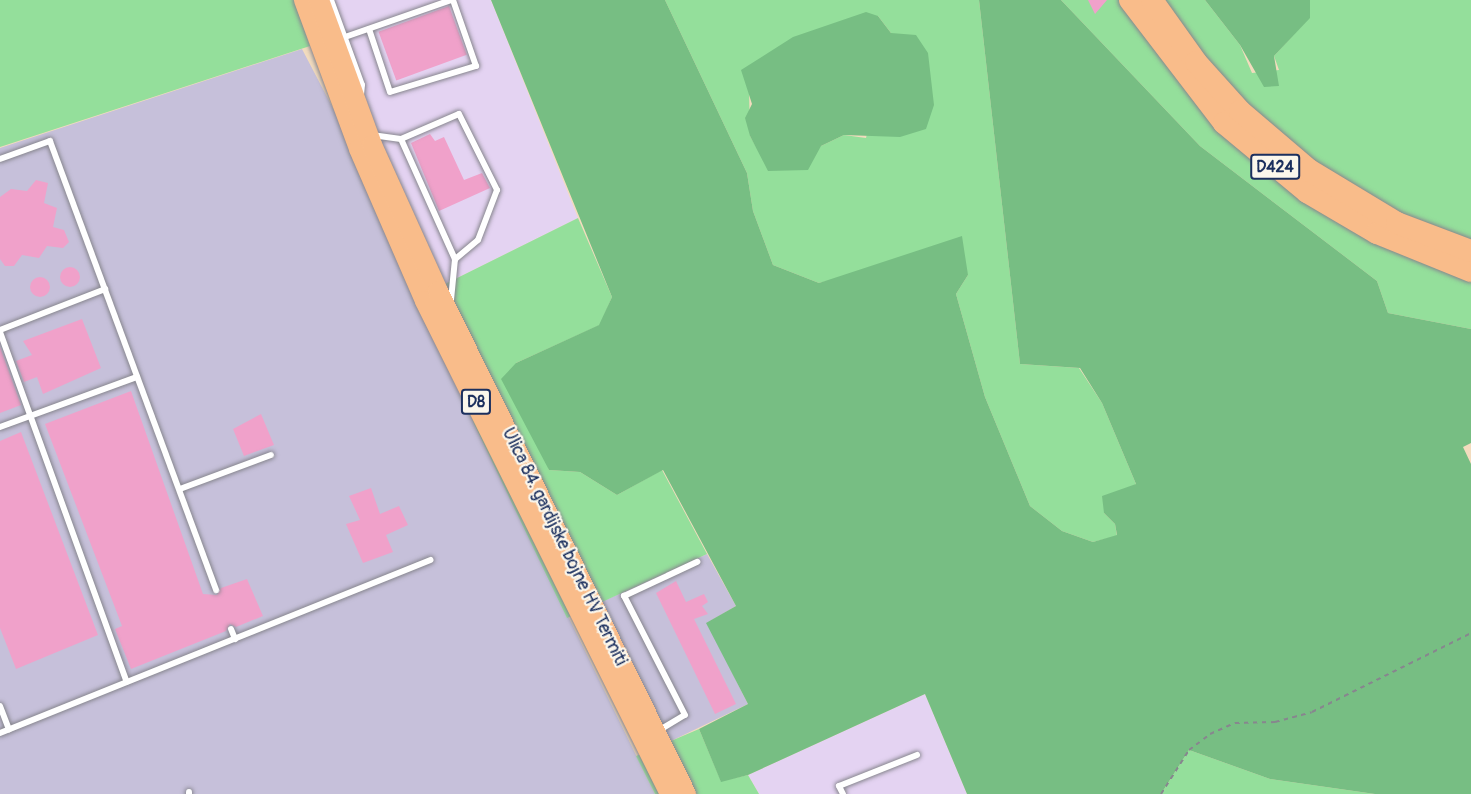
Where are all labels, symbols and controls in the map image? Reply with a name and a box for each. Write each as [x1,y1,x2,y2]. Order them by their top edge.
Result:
road number: D424 [1250,154,1300,180]
road number: D8 [460,389,492,415]
street label: Ulica 84. gardijske bojne HV Termiti [497,424,631,670]

